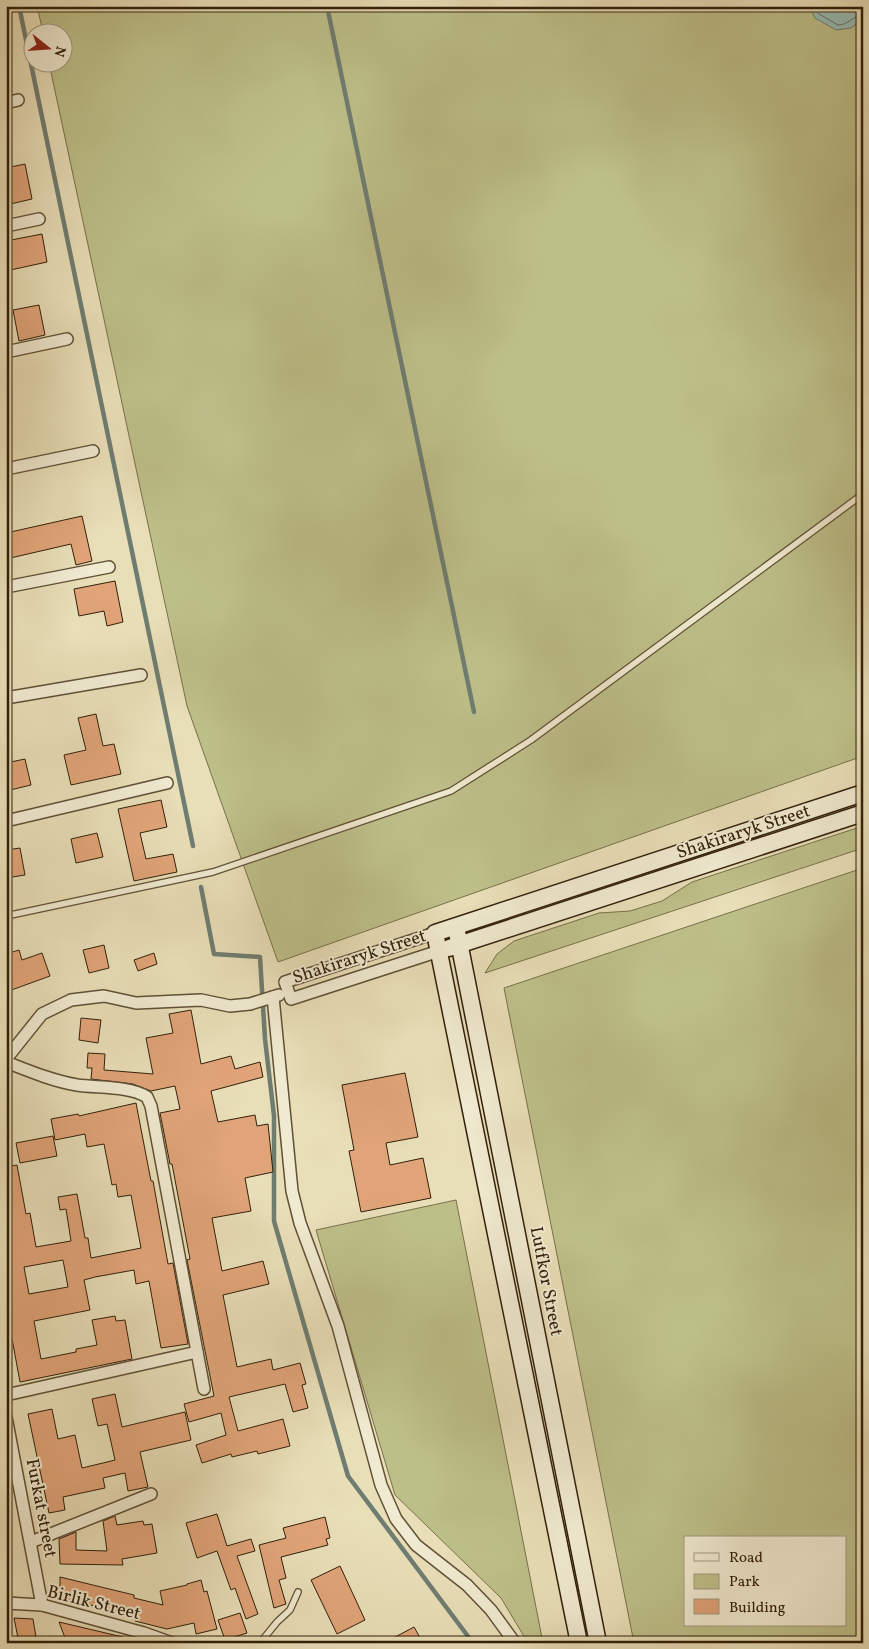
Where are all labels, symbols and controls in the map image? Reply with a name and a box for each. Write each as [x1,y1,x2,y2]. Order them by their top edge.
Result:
north arrow [22,22,72,72]
text: N [48,44,70,59]
street label: Shakiraryk Street [673,799,814,866]
street label: Shakiraryk Street [289,924,430,991]
street label: Lutfkor Street [523,1224,568,1338]
street label: Furkat street [19,1457,62,1560]
legend [684,1536,846,1626]
text: Road [729,1548,763,1569]
text: Park [729,1572,760,1593]
street label: Birlik Street [44,1580,143,1627]
text: Building [729,1598,786,1619]

